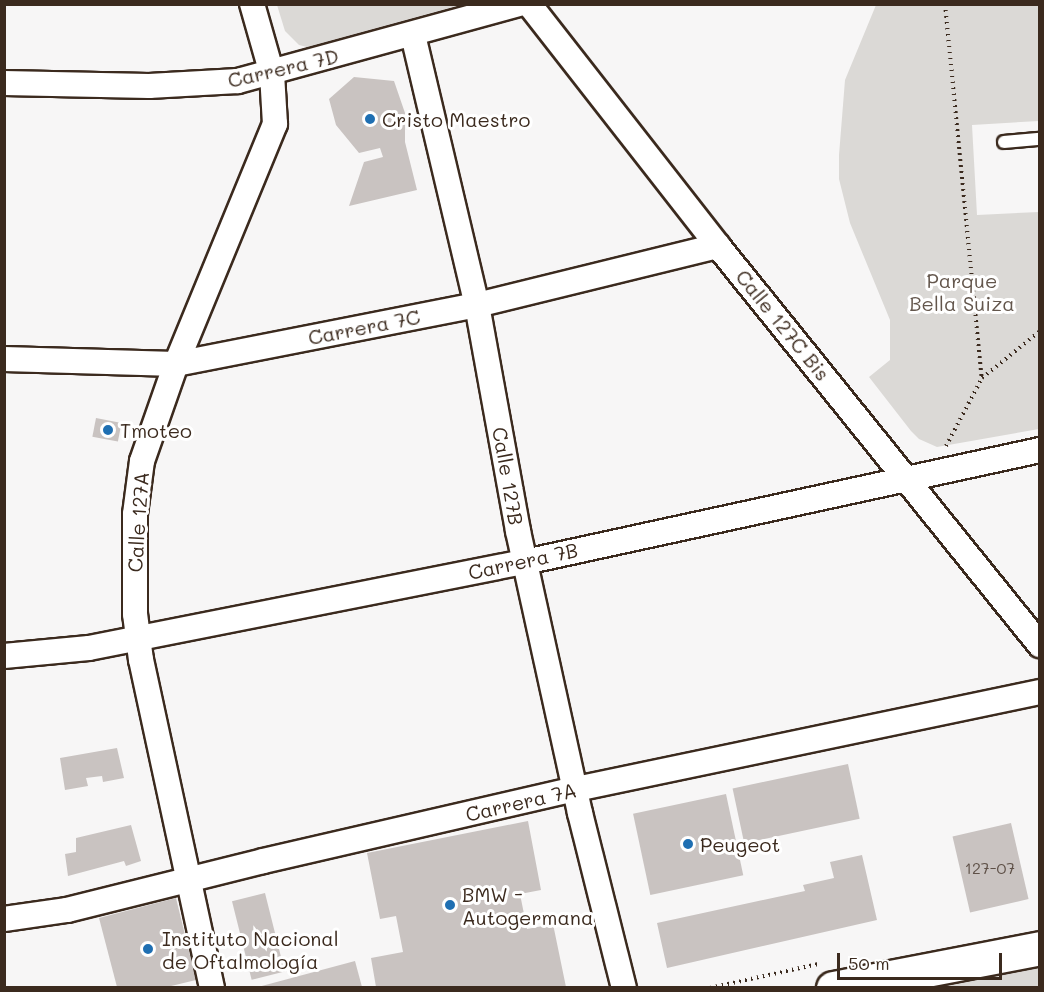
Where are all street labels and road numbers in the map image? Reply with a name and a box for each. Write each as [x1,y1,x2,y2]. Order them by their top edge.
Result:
street label: Carrera 7D [225,44,341,92]
street label: Calle 127C Bis [731,265,835,385]
street label: Carrera 7C [306,304,422,350]
street label: Calle 127B [488,425,528,527]
street label: Calle 127A [123,471,153,573]
street label: Carrera 7B [466,538,580,584]
street label: Carrera 7A [463,778,579,826]

